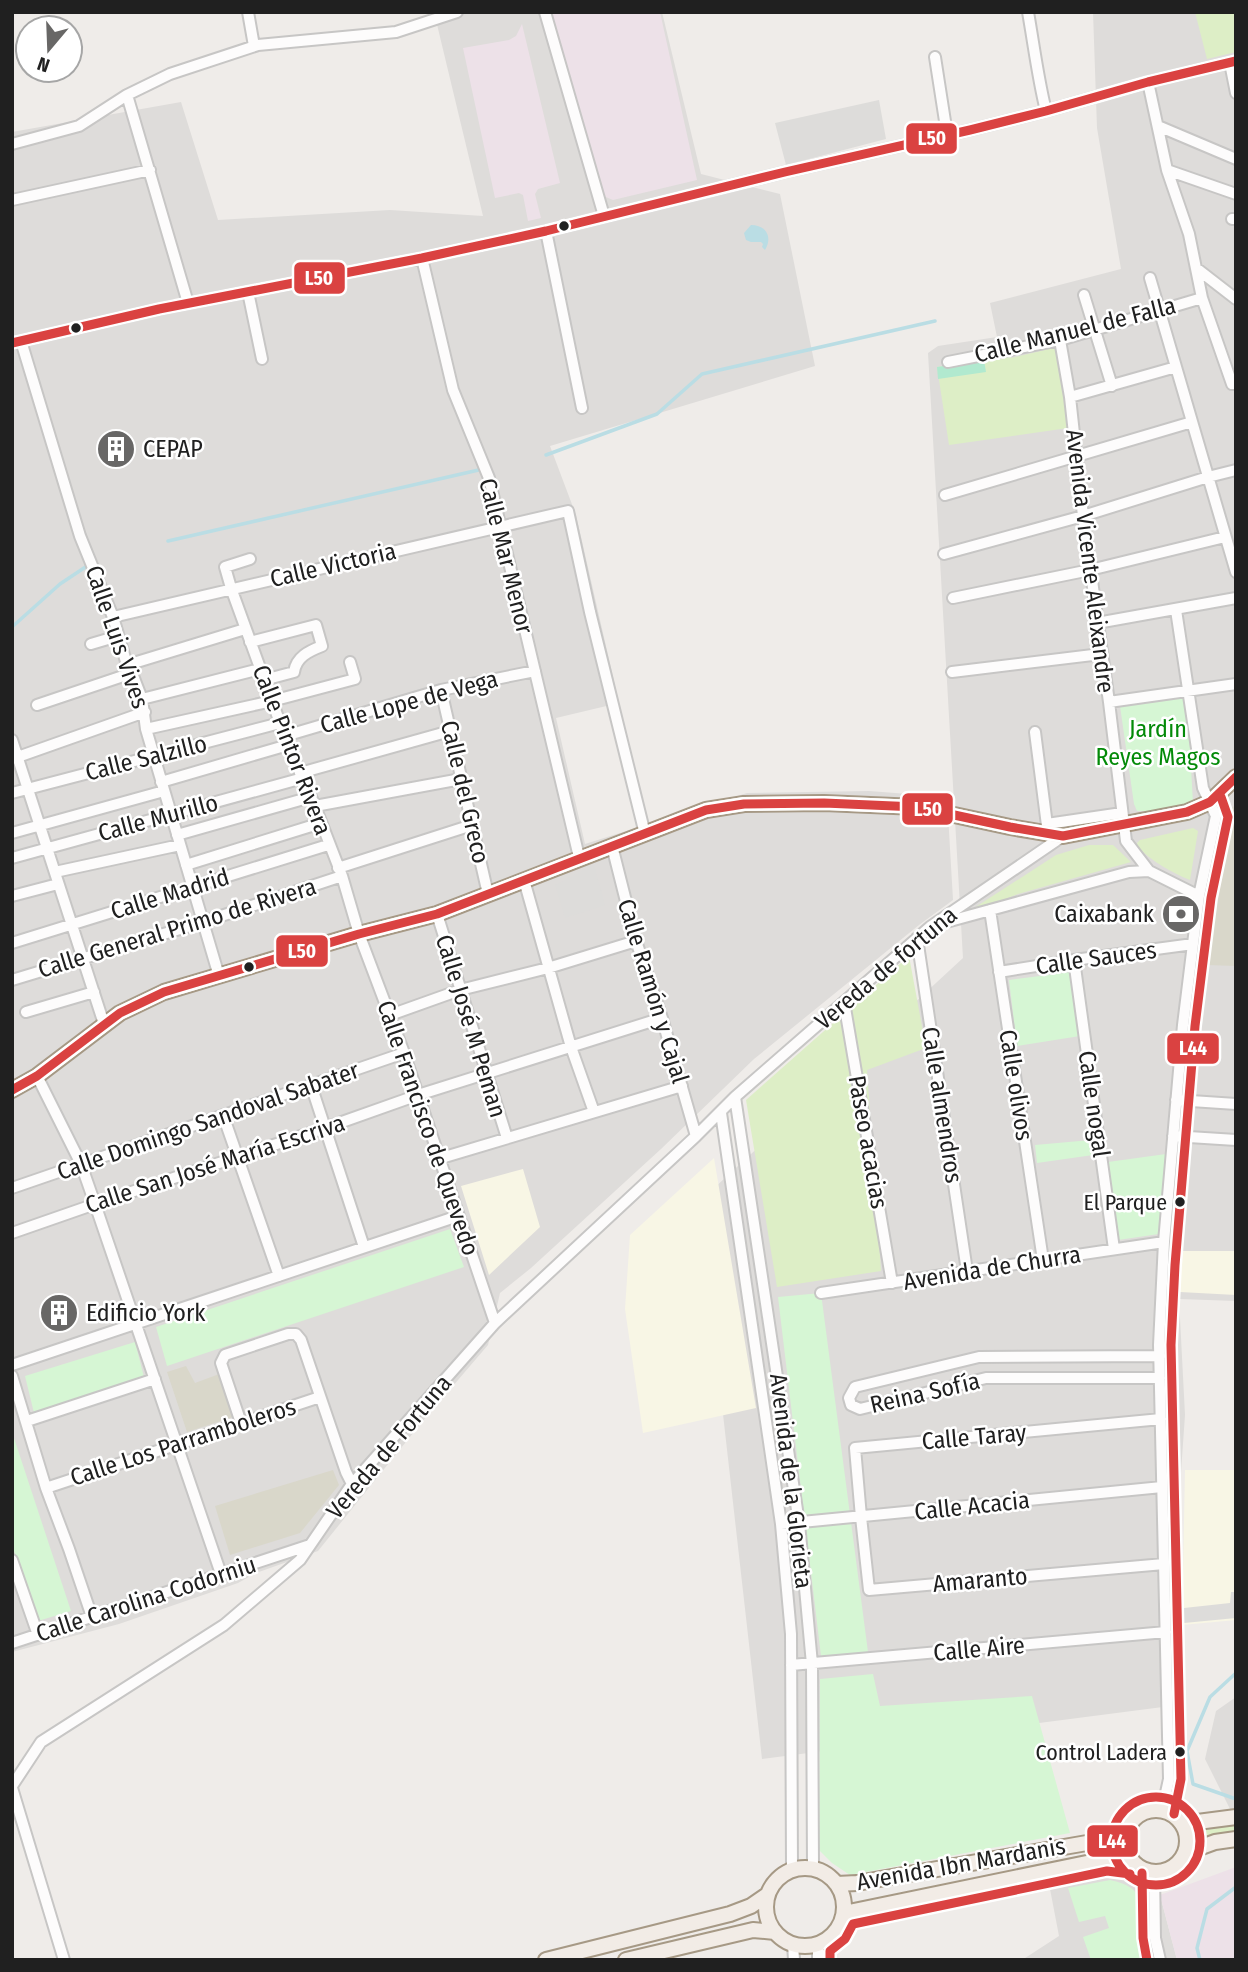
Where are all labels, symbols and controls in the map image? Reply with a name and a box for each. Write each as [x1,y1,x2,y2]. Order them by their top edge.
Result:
north arrow [14,14,84,84]
text: N [34,52,53,77]
line badge: L50 [905,122,958,155]
text: L50 [918,127,946,150]
unlabelled marker [557,219,571,233]
line badge: L50 [293,261,346,295]
text: L50 [305,267,333,290]
street label: Calle Manuel de Falla [971,291,1179,369]
unlabelled marker [69,321,83,335]
building icon: CEPAP [95,428,137,470]
street label: Avenida Vicente Aleixandre [1060,428,1120,694]
place label: CEPAP [143,435,203,463]
street label: Calle Mar Menor [473,476,539,637]
street label: Calle Victoria [267,537,399,593]
street label: Calle Luis Vives [79,562,155,712]
street label: Calle Pintor Rivera [247,661,337,839]
street label: Calle Lope de Vega [317,665,501,739]
park label: Jardín Reyes Magos [1095,715,1221,771]
street label: Calle del Greco [435,718,495,866]
street label: Calle Salzillo [82,729,210,787]
street label: Calle Murillo [95,789,221,847]
line badge: L50 [901,792,954,826]
text: L50 [914,798,942,821]
street label: Calle Madrid [107,863,233,925]
street label: Calle General Primo de Rivera [35,872,319,984]
bank icon: Caixabank [1160,893,1202,935]
street label: Calle Ramón y Cajal [612,895,694,1087]
place label: Caixabank [1054,900,1155,928]
street label: Vereda de fortuna [809,901,963,1035]
street label: Calle José M Peman [430,931,512,1121]
line badge: L50 [275,934,329,968]
street label: Calle Sauces [1034,936,1158,980]
text: L50 [288,940,316,963]
unlabelled marker [242,960,256,974]
street label: Calle Francisco de Quevedo [371,997,485,1259]
street label: Calle almendros [916,1025,968,1185]
street label: Calle olivos [993,1028,1039,1142]
line badge: L44 [1166,1032,1220,1065]
text: L44 [1179,1037,1207,1060]
street label: Calle nogal [1073,1049,1115,1159]
street label: Calle Domingo Sandoval Sabater [53,1056,363,1186]
street label: Paseo acacias [842,1073,894,1211]
street label: Calle San José María Escriva [82,1109,348,1219]
place label: El Parque [1083,1189,1167,1216]
marker: El Parque [1173,1195,1187,1209]
street label: Avenida de Churra [901,1240,1083,1296]
building icon: Edificio York [38,1292,80,1334]
place label: Edificio York [86,1299,206,1327]
street label: Reina Sofía [867,1367,983,1419]
street label: Vereda de Fortuna [321,1369,457,1525]
street label: Avenida de la Glorieta [764,1372,818,1590]
street label: Calle Los Parramboleros [67,1392,299,1492]
street label: Calle Taray [921,1418,1028,1456]
street label: Calle Acacia [913,1486,1031,1526]
street label: Calle Carolina Codorniu [33,1550,259,1648]
street label: Amaranto [931,1562,1029,1598]
street label: Calle Aire [932,1631,1026,1667]
place label: Control Ladera [1035,1739,1167,1766]
marker: Control Ladera [1173,1745,1187,1759]
line badge: L44 [1086,1824,1139,1858]
text: L44 [1098,1830,1126,1853]
street label: Avenida Ibn Mardanis [854,1832,1068,1896]

